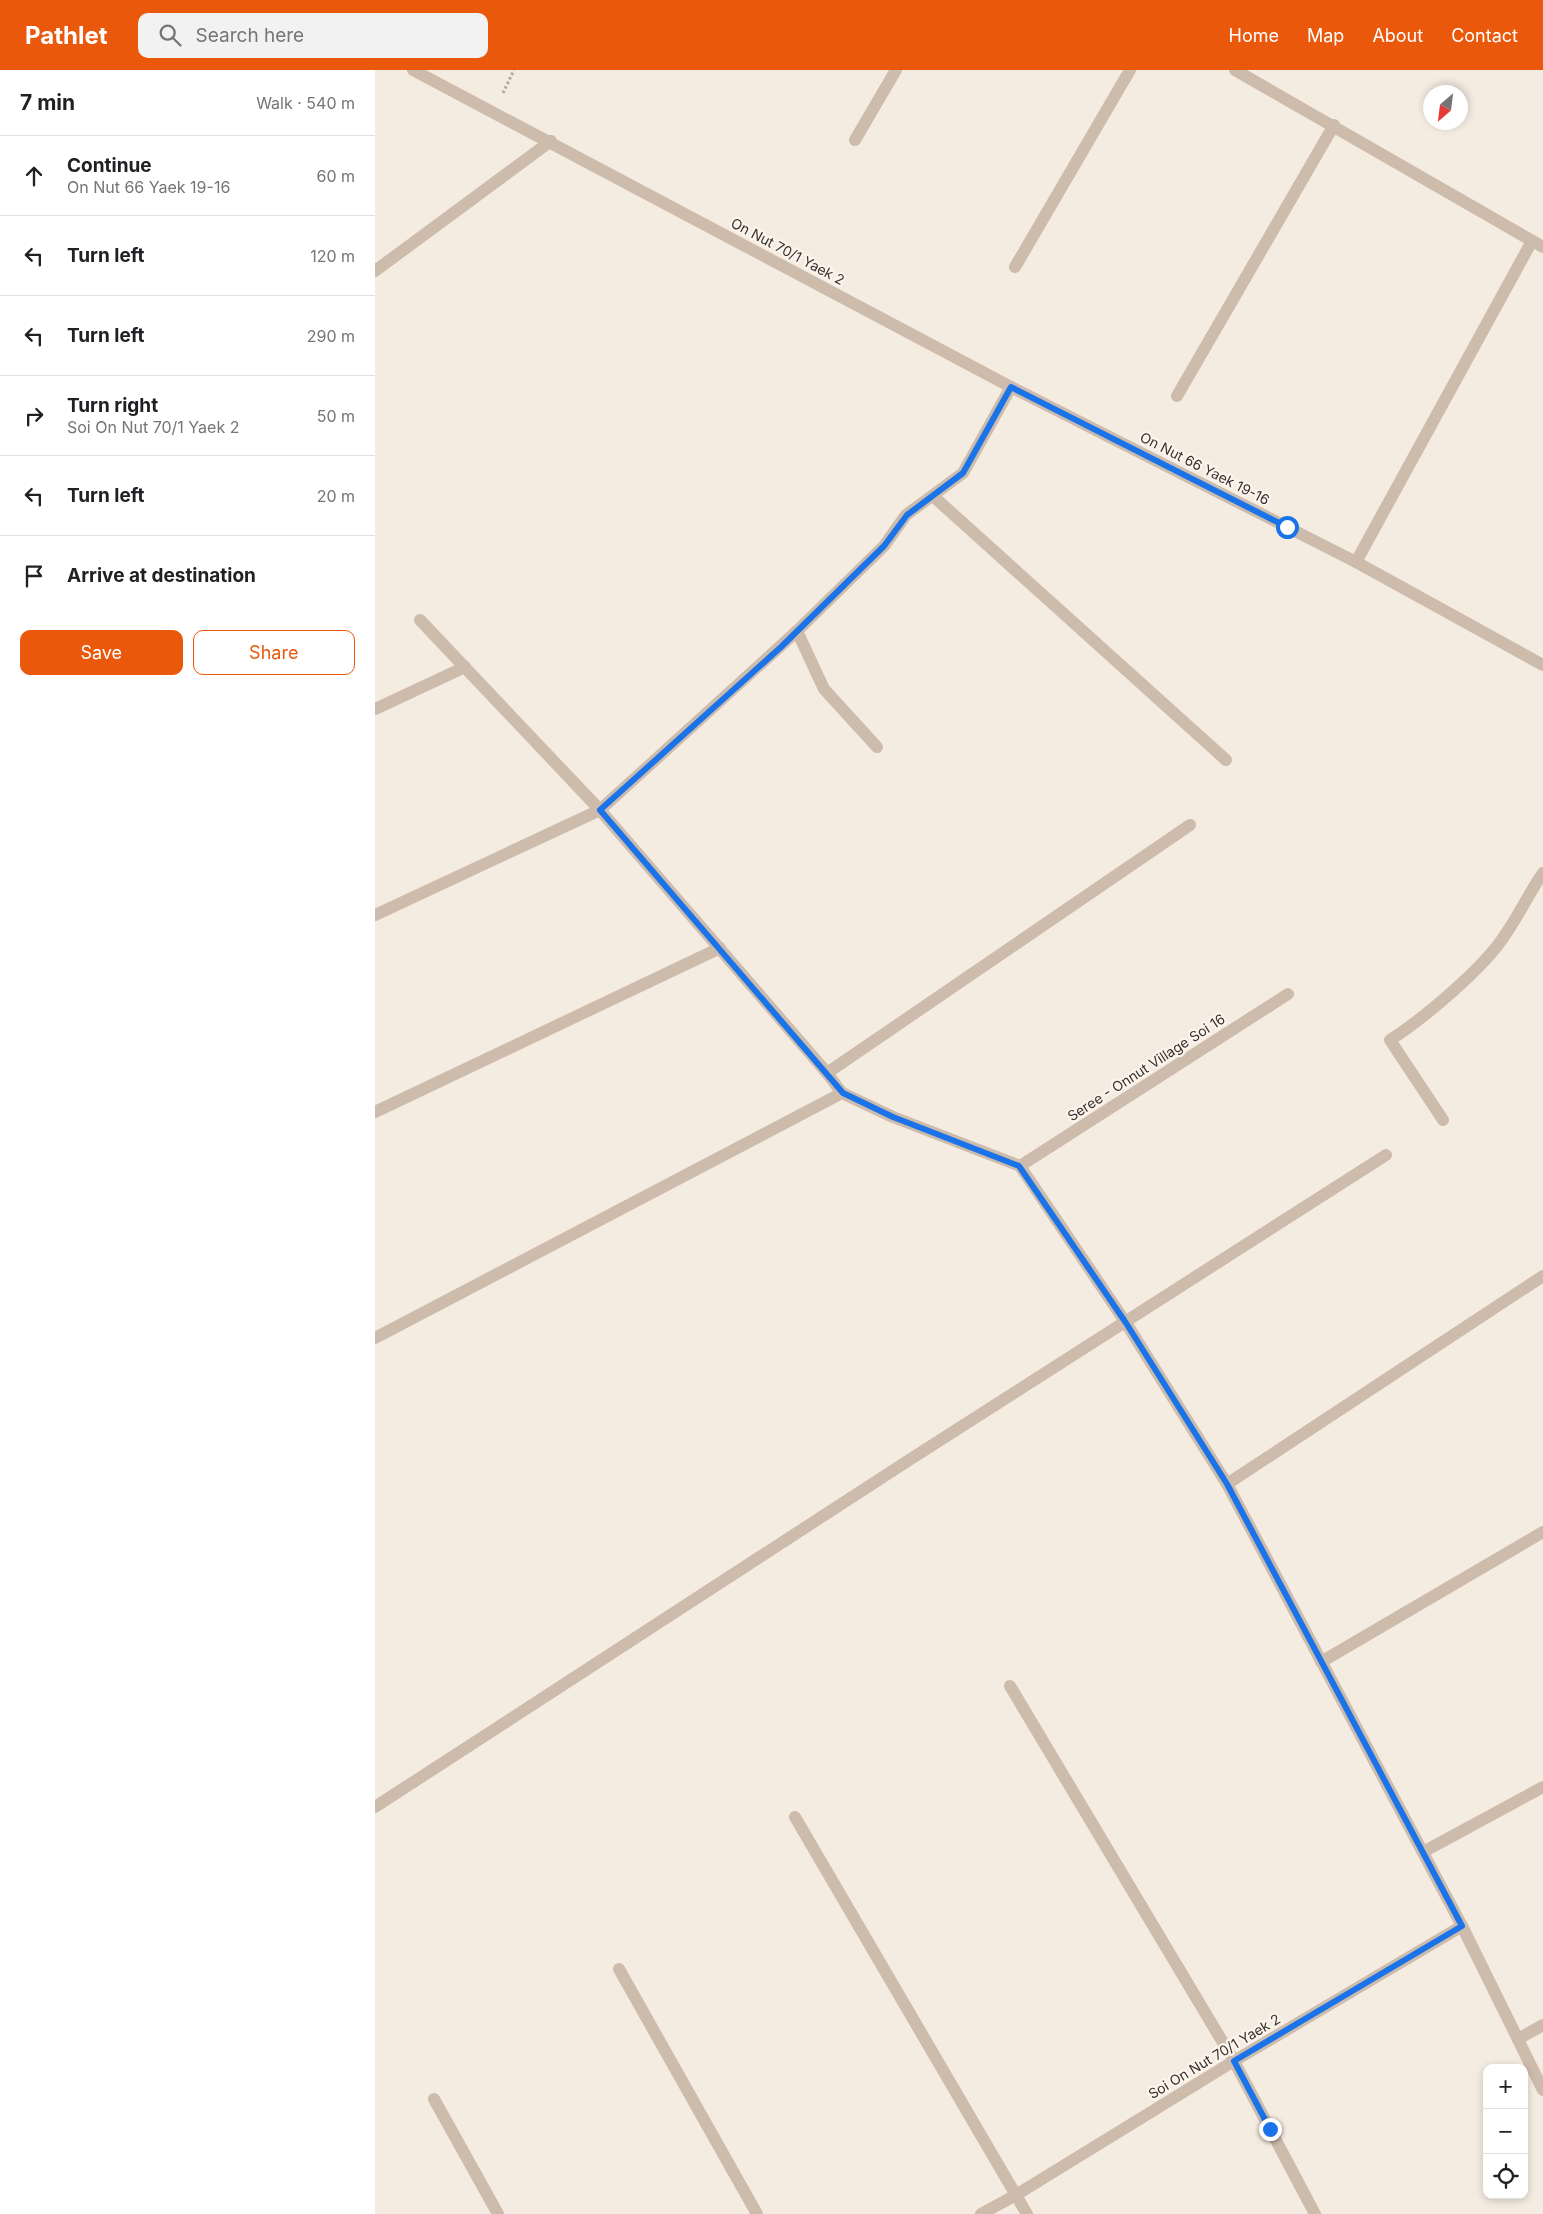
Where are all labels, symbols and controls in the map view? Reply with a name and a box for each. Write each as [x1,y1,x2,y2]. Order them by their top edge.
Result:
search box [138,13,488,58]
text: Pathlet [25,21,108,50]
icon: search [156,21,184,49]
text: Search here [196,24,304,47]
text: Home [1229,25,1279,46]
text: Map [1307,25,1344,46]
text: About [1372,25,1423,46]
text: Contact [1451,25,1518,46]
north arrow [1423,85,1468,130]
text: 7 min [20,90,75,115]
text: Walk · 540 m [256,93,355,113]
text: Continue [67,154,152,177]
icon: ahead [20,162,48,190]
text: 60 m [316,166,355,186]
text: On Nut 66 Yaek 19-16 [67,177,230,197]
street label: On Nut 70/1 Yaek 2 [728,214,848,288]
icon: left [20,242,48,270]
text: Turn left [67,244,145,267]
text: 120 m [310,246,355,266]
icon: left [20,322,48,350]
text: Turn left [67,324,145,347]
text: 290 m [307,326,355,346]
text: Turn right [67,394,158,417]
icon: right [20,402,48,430]
text: 50 m [317,406,355,426]
text: Soi On Nut 70/1 Yaek 2 [67,417,239,437]
street label: On Nut 66 Yaek 19-16 [1137,428,1273,508]
icon: left [20,482,48,510]
text: Turn left [67,484,145,507]
text: 20 m [317,486,355,506]
route start [1276,516,1299,539]
icon: arrive [20,562,48,590]
text: Arrive at destination [67,564,256,587]
button: Save [20,630,183,675]
button: Share [193,630,355,675]
street label: Seree - Onnut Village Soi 16 [1064,1010,1228,1124]
street label: Soi On Nut 70/1 Yaek 2 [1145,2010,1283,2102]
map controls [1483,2064,1528,2199]
button: + [1483,2064,1528,2109]
button: − [1483,2109,1528,2154]
route end [1259,2118,1282,2141]
button: locate [1483,2154,1528,2199]

